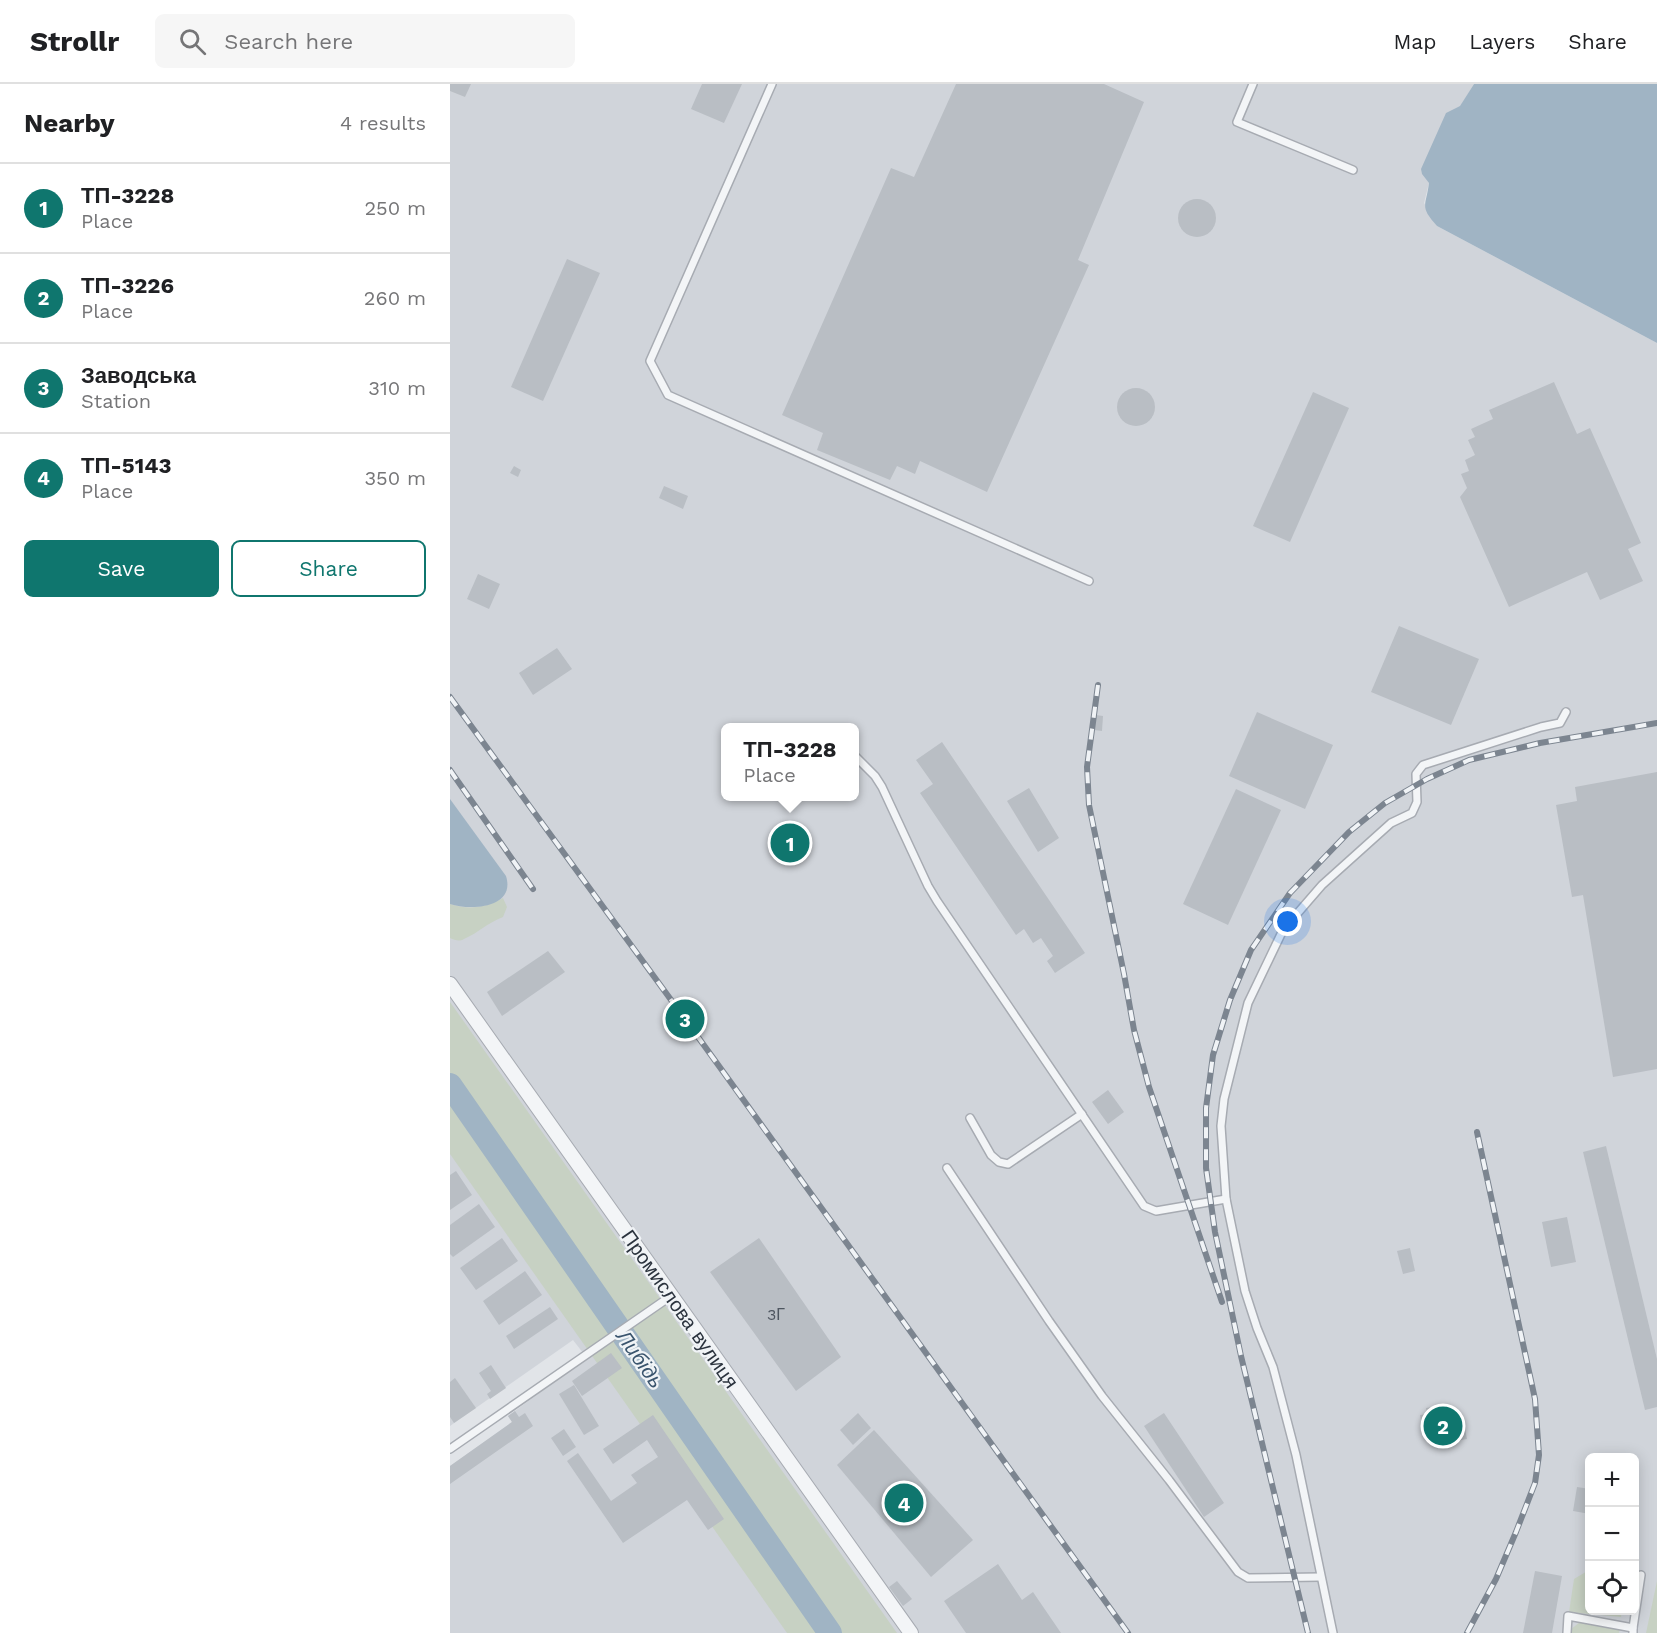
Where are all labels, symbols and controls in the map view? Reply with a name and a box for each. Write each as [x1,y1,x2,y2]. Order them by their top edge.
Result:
search box [155,14,575,68]
text: Strollr [30,25,119,58]
icon: search [176,25,209,58]
text: Search here [224,29,353,54]
text: Map [1393,29,1436,54]
text: Layers [1469,29,1535,54]
text: Share [1568,29,1627,54]
text: Nearby [24,108,115,138]
text: 4 results [340,111,426,135]
text: ТП-3228 [81,183,174,208]
text: 1 [39,196,48,220]
text: 250 m [364,196,426,220]
text: Place [81,209,133,233]
text: ТП-3226 [81,273,174,298]
text: 2 [38,286,49,310]
text: 260 m [364,286,426,310]
text: Place [81,299,133,323]
text: Заводська [81,363,196,388]
text: 3 [38,376,49,400]
text: 310 m [368,376,426,400]
text: Station [81,389,151,413]
text: ТП-5143 [81,453,171,478]
text: 4 [37,466,50,490]
text: 350 m [364,466,426,490]
text: Place [81,479,133,503]
button: Save [24,540,219,597]
button: Share [231,540,426,597]
popup [721,723,859,801]
text: ТП-3228 [743,737,837,762]
text: Place [743,763,796,787]
pin: 1 [770,820,810,866]
your location [1273,907,1302,936]
pin: 3 [666,996,704,1042]
street label: Промислова вулиця [616,1225,744,1393]
house number: 3Г [767,1305,785,1324]
water label: Либідь [610,1323,669,1393]
pin: 2 [1424,1404,1462,1448]
map controls [1585,1453,1639,1615]
button: + [1585,1453,1639,1507]
pin: 4 [884,1480,924,1526]
button: − [1585,1507,1639,1561]
button: locate [1585,1561,1639,1615]

